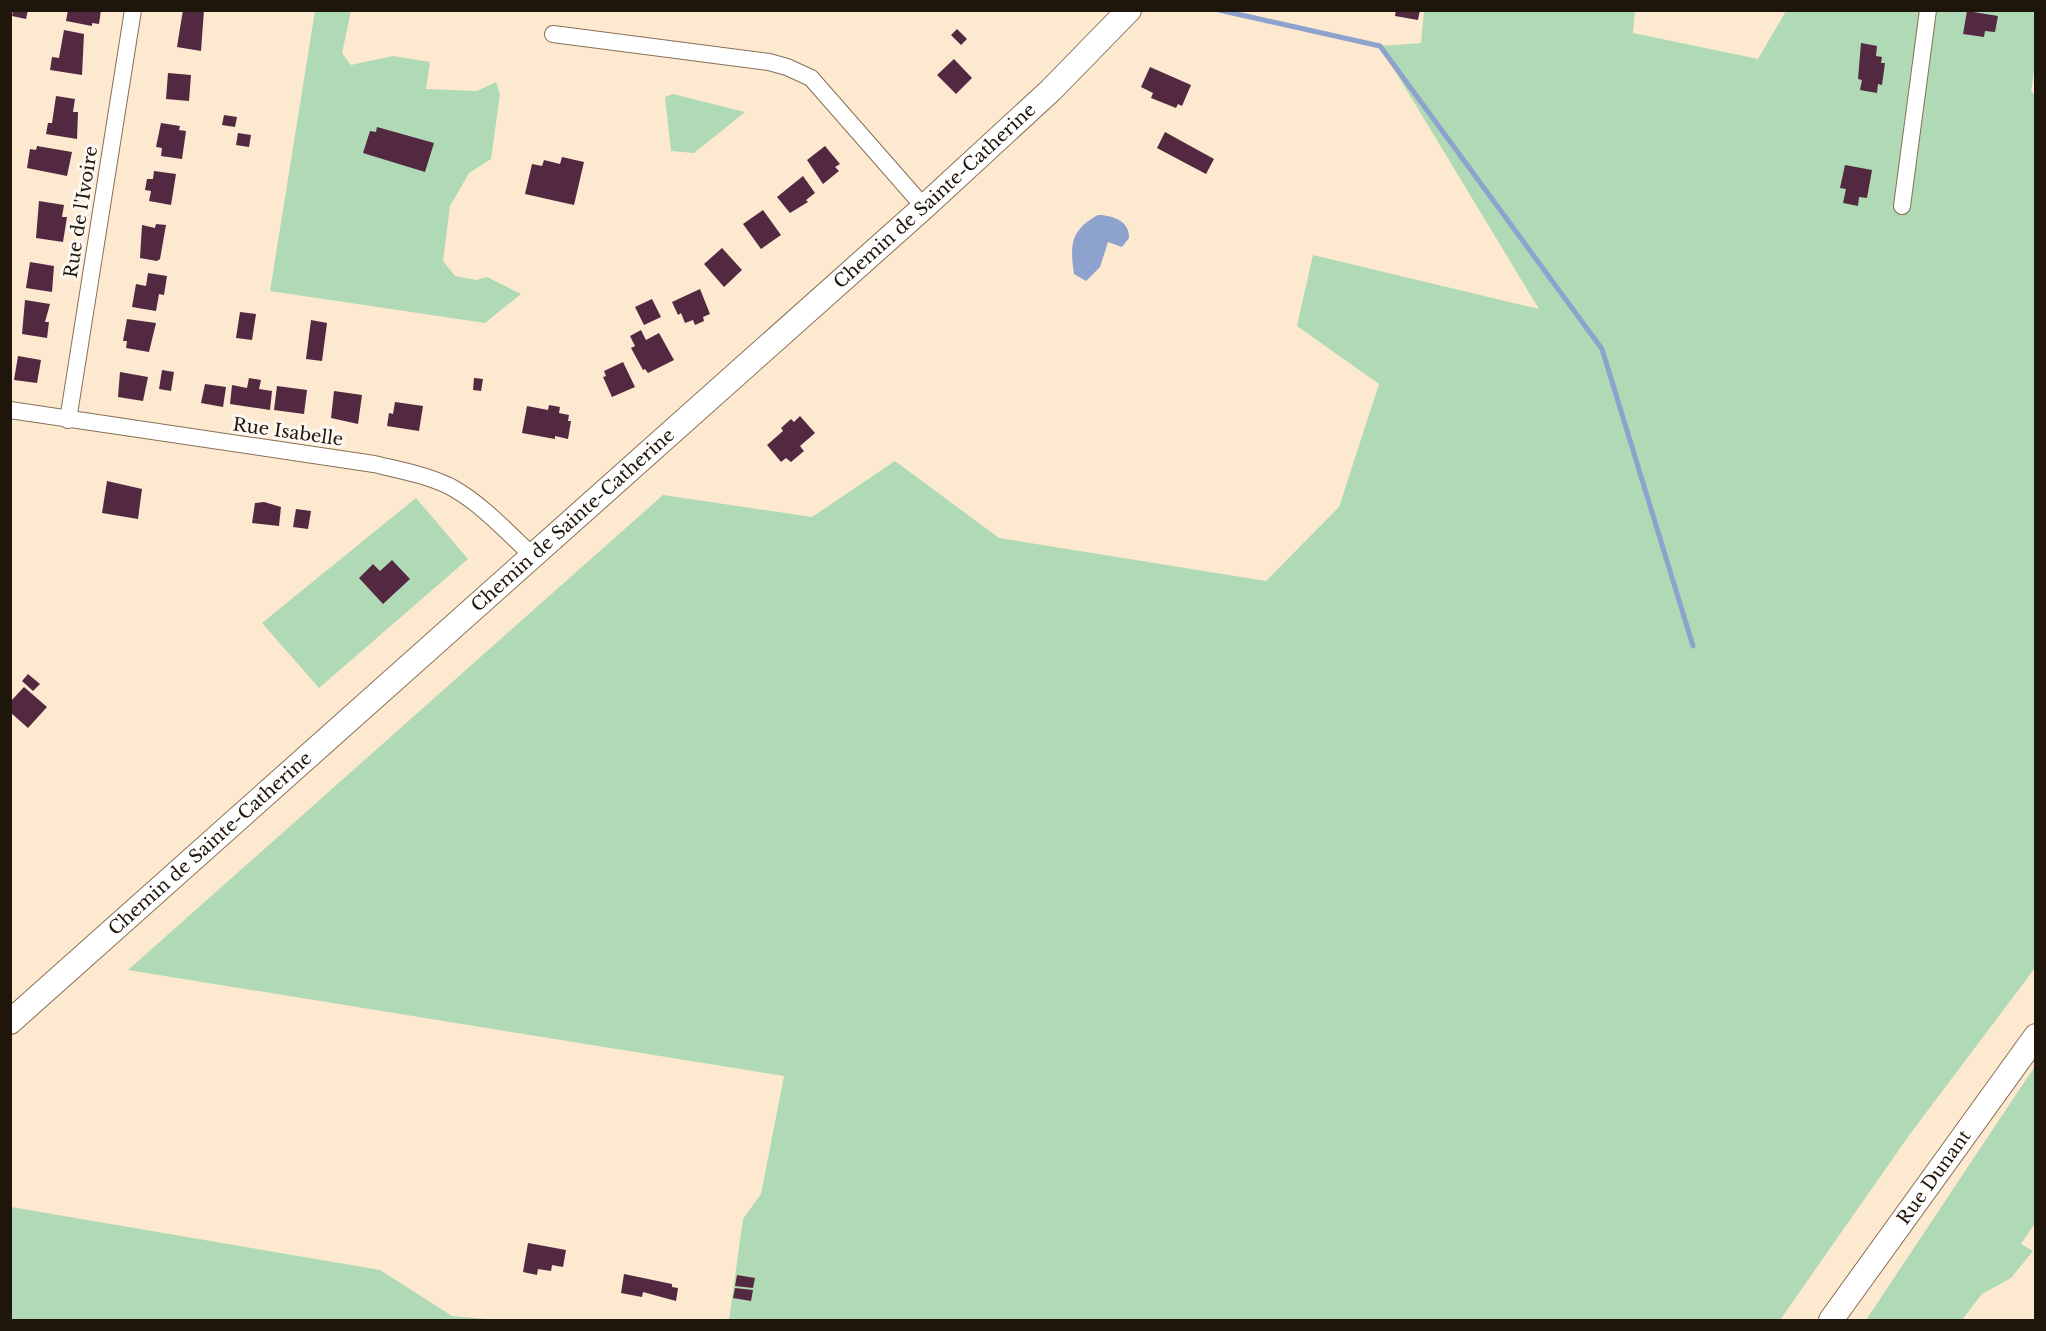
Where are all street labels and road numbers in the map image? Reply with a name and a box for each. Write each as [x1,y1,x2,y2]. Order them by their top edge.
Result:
street label: Chemin de Sainte-Catherine [829,99,1040,293]
street label: Rue de l'Ivoire [60,144,102,280]
street label: Rue Isabelle [231,413,345,451]
street label: Chemin de Sainte-Catherine [467,424,679,617]
street label: Chemin de Sainte-Catherine [104,747,316,940]
street label: Rue Dunant [1893,1126,1976,1229]

